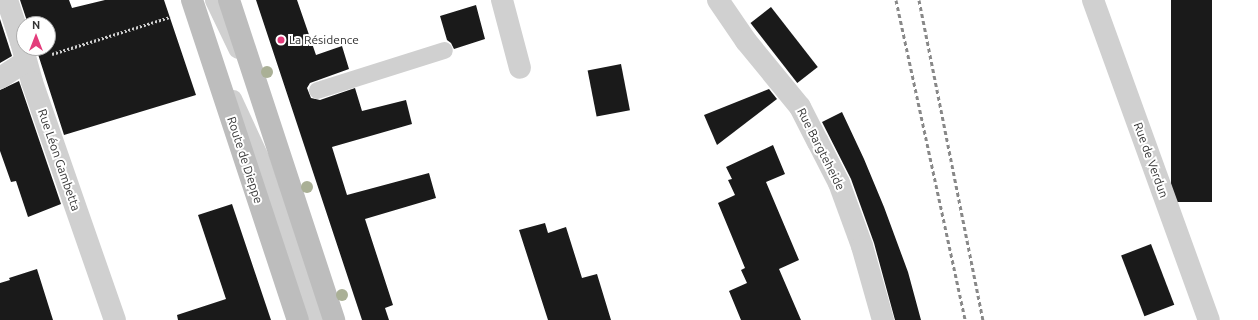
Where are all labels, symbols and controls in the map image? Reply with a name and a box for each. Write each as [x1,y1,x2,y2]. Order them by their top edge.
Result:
north arrow [16,16,56,56]
text: N [32,19,40,31]
place label: La Résidence [289,33,359,47]
marker: La Résidence [276,35,286,45]
street label: Rue Bargteheide [794,106,848,192]
street label: Rue Léon Gambetta [35,107,83,213]
street label: Route de Dieppe [224,115,266,205]
street label: Rue de Verdun [1131,120,1171,200]

